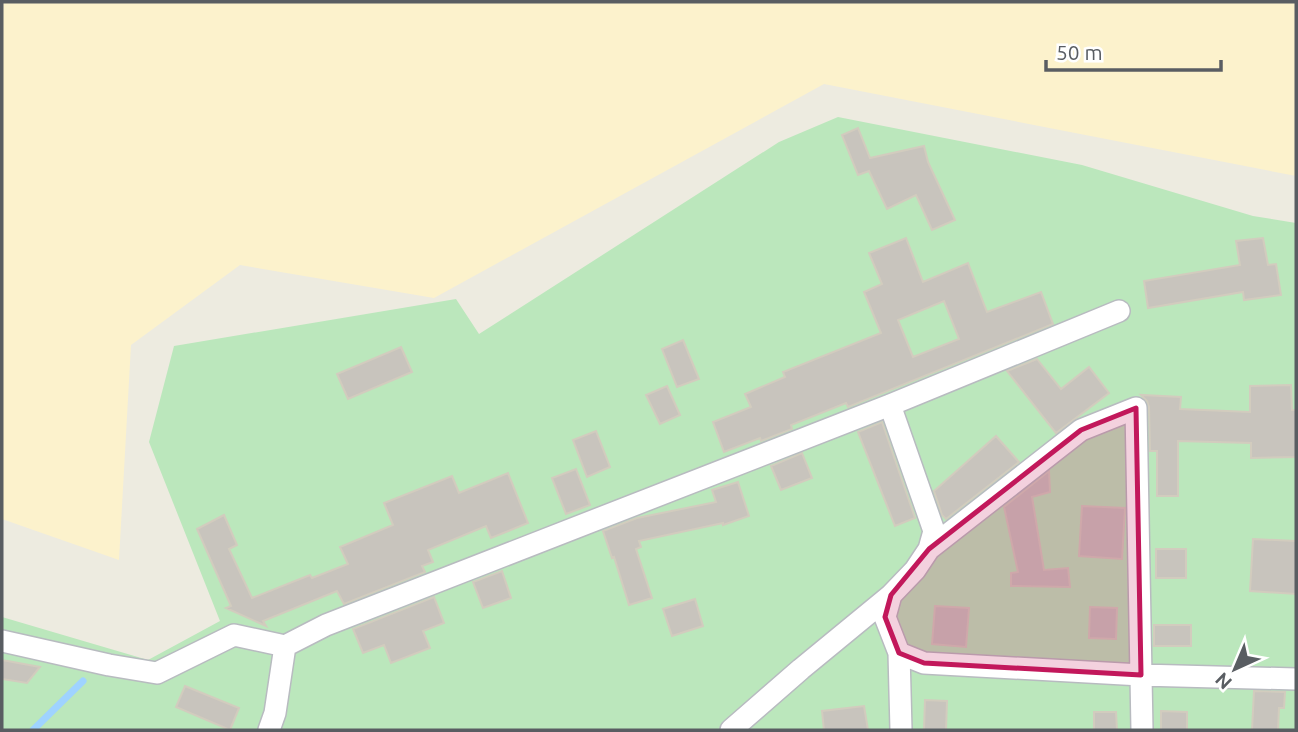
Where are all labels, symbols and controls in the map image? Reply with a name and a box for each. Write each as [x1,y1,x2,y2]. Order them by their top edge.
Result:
scale bar [1046,28,1221,72]
text: 50 m [1056,40,1103,64]
north arrow [1200,634,1270,704]
text: N [1210,668,1236,694]

